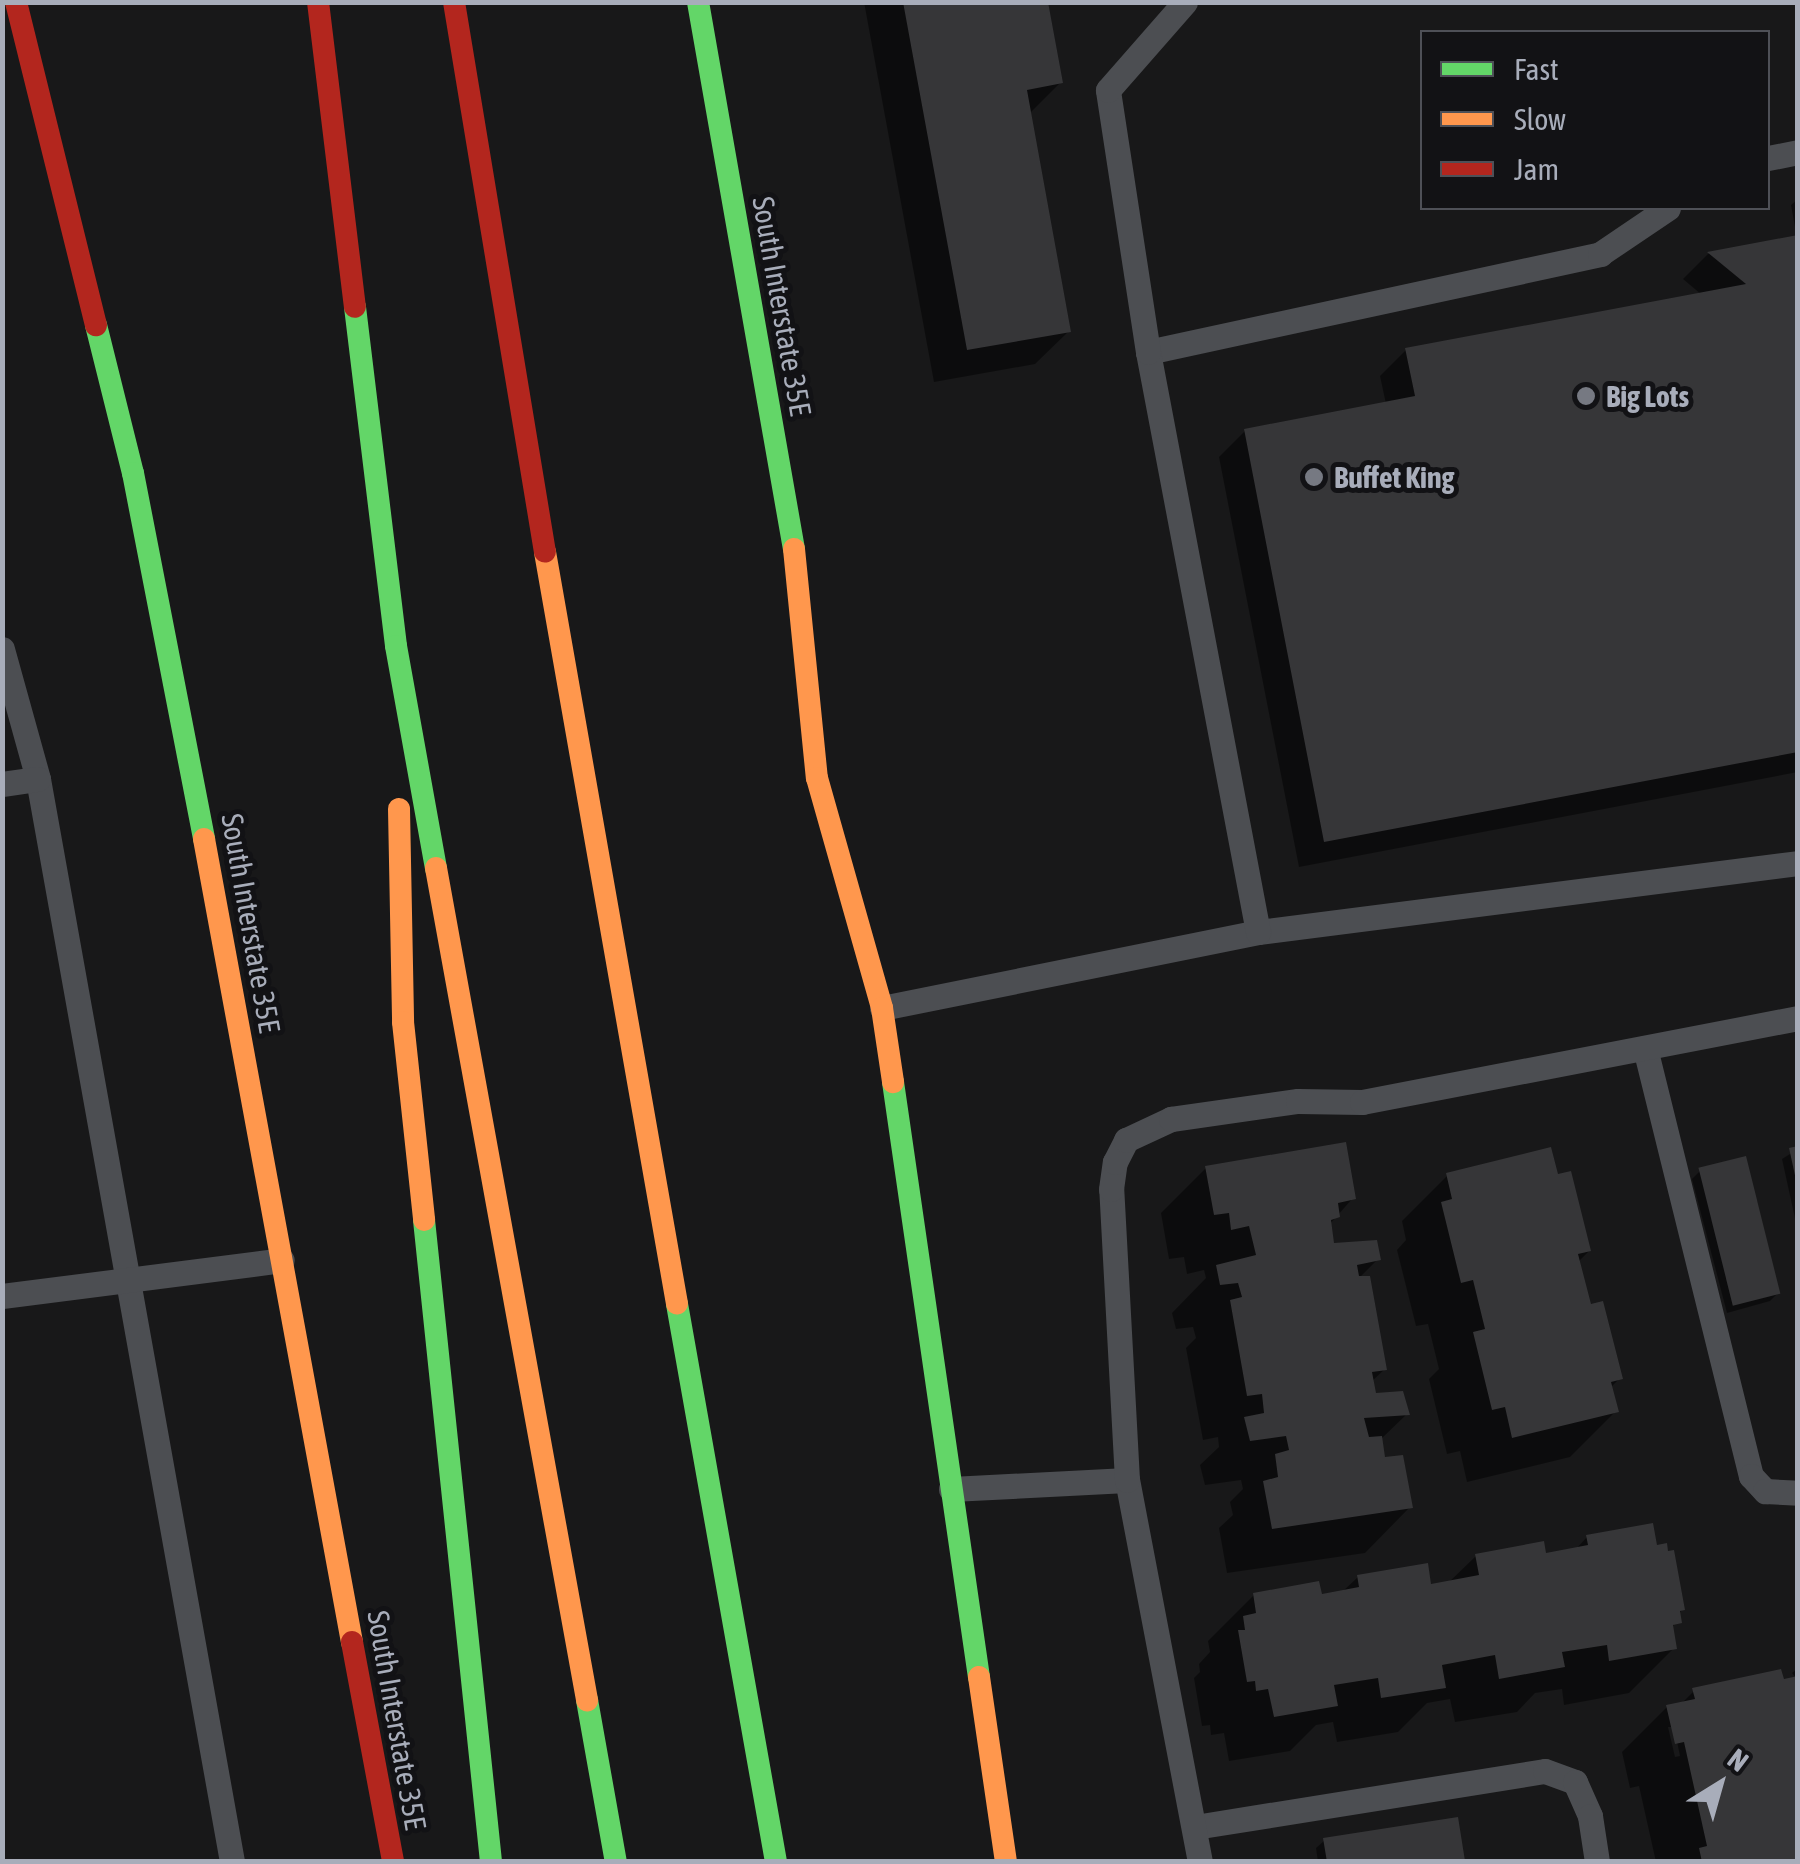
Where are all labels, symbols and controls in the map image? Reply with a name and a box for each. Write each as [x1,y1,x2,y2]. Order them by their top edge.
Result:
legend [1420,30,1770,210]
text: Fast [1514,52,1559,86]
text: Slow [1514,102,1566,136]
text: Jam [1514,152,1559,186]
street label: South Interstate 35E [745,194,819,418]
place label: Big Lots [1606,378,1689,414]
marker: Big Lots [1575,385,1597,407]
place label: Buffet King [1334,459,1454,495]
marker: Buffet King [1303,466,1325,488]
street label: South Interstate 35E [214,811,288,1035]
street label: South Interstate 35E [360,1608,434,1832]
north arrow [1670,1734,1770,1834]
text: N [1722,1742,1754,1778]

